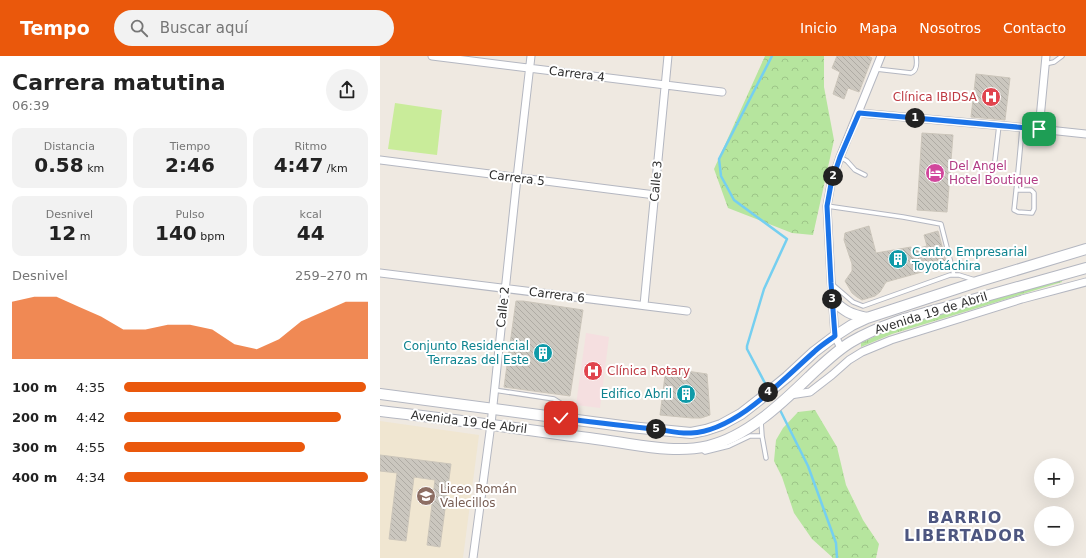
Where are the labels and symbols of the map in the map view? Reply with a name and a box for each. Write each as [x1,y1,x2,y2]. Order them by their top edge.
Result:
street label: Carrera 4 [548,64,606,84]
hospital icon: Clínica IBIDSA [980,86,1002,108]
place label: Clínica IBIDSA [893,90,978,104]
pin: 1 [905,108,925,128]
pin [1022,112,1056,146]
place label: Del Angel Hotel Boutique [949,159,1038,187]
street label: Calle 3 [647,160,665,202]
hotel icon: Del Angel Hotel Boutique [924,162,946,184]
pin: 2 [823,166,843,186]
street label: Carrera 5 [488,168,546,188]
place label: Centro Empresarial Toyotáchira [911,245,1027,273]
building icon: Centro Empresarial Toyotáchira [887,248,909,270]
street label: Carrera 6 [528,285,586,305]
street label: Calle 2 [494,286,512,328]
pin: 3 [822,289,842,309]
street label: Avenida 19 de Abril [873,289,989,337]
place label: Conjunto Residencial Terrazas del Este [403,339,529,367]
building icon: Conjunto Residencial Terrazas del Este [532,342,554,364]
hospital icon: Clínica Rotary [582,360,604,382]
place label: Clínica Rotary [607,364,690,378]
pin: 4 [758,382,778,402]
building icon: Edifico Abril [675,383,697,405]
place label: Edifico Abril [601,387,672,401]
pin [544,401,578,435]
street label: Avenida 19 de Abril [410,408,528,436]
pin: 5 [646,419,666,439]
place label: Liceo Román Valecillos [440,482,517,510]
school or university icon: Liceo Román Valecillos [415,485,437,507]
district label: BARRIO LIBERTADOR [904,508,1026,545]

